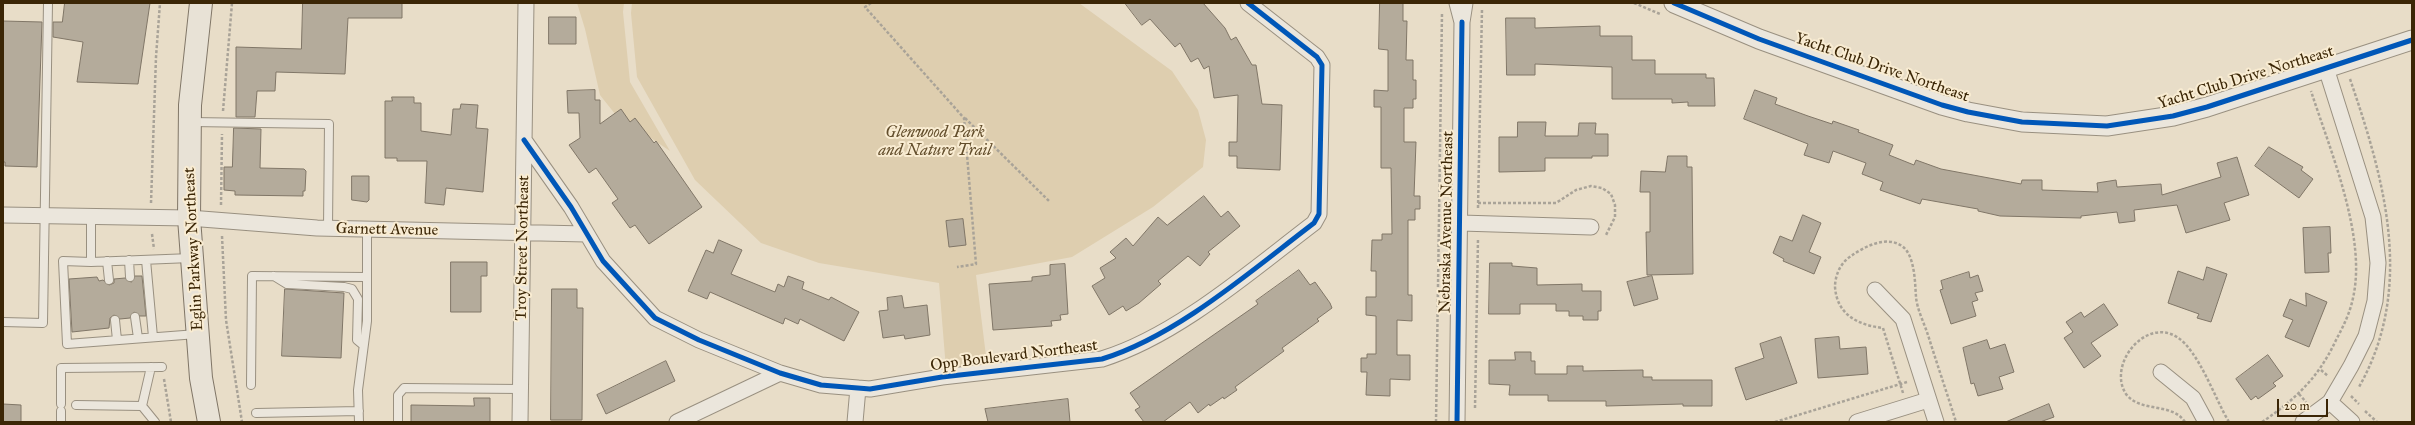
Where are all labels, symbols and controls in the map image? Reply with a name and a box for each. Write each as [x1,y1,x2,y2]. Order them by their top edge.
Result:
street label: Yacht Club Drive Northeast [1792,29,1972,107]
street label: Yacht Club Drive Northeast [2156,42,2336,114]
park label: Glenwood Park and Nature Trail [878,123,992,161]
street label: Nebraska Avenue Northeast [1436,131,1458,313]
street label: Eglin Parkway Northeast [180,167,208,331]
street label: Troy Street Northeast [512,175,534,321]
street label: Garnett Avenue [336,220,438,240]
street label: Opp Boulevard Northeast [929,336,1099,376]
scale bar [2279,391,2330,417]
text: 20 m [2284,399,2310,413]

